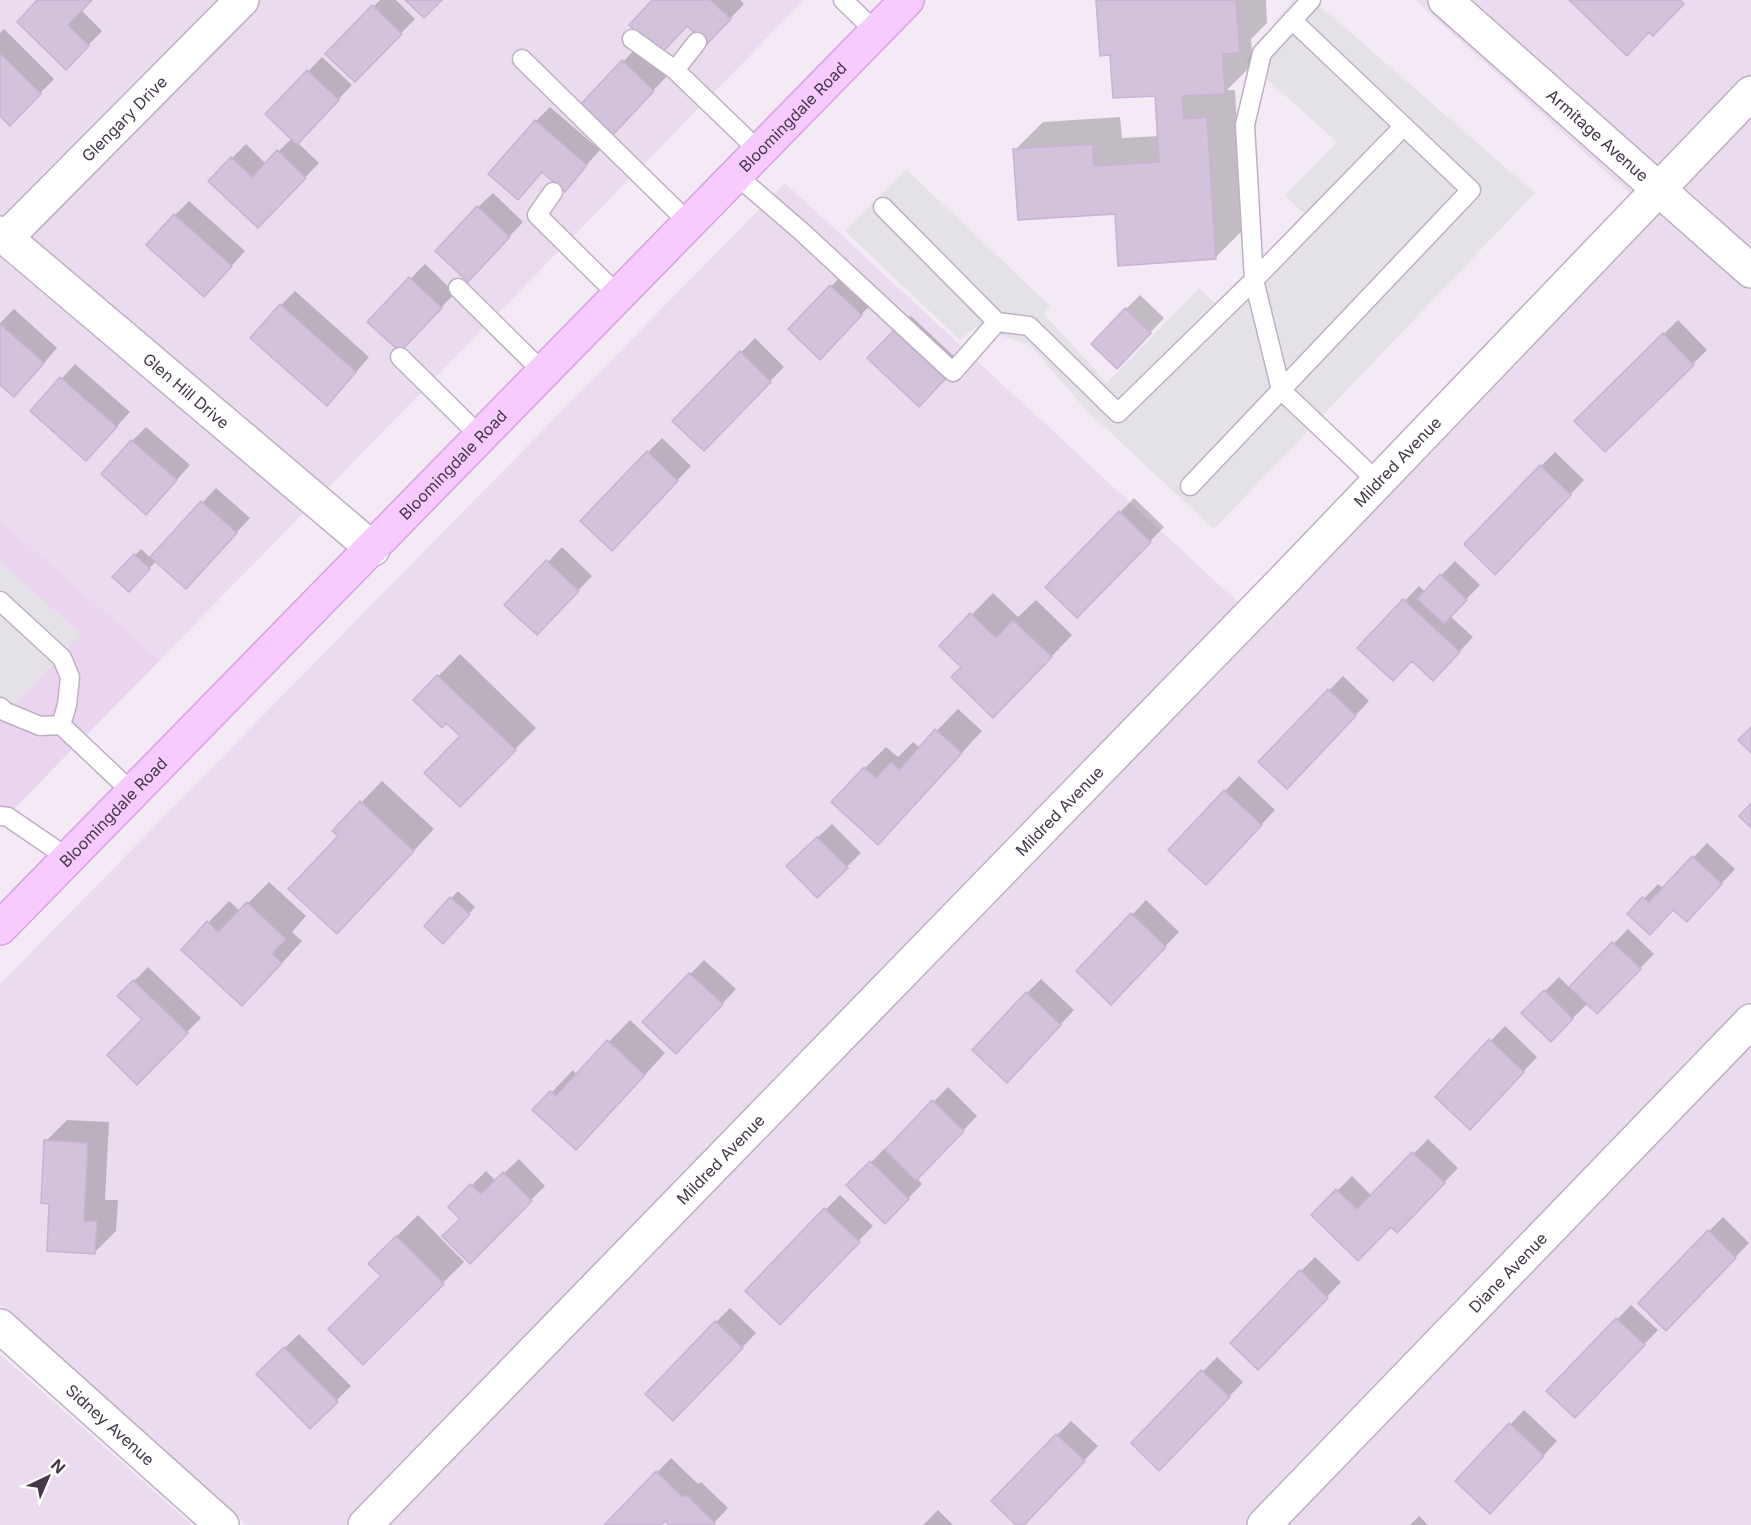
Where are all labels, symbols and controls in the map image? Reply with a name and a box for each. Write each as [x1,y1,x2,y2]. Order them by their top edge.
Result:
street label: Bloomingdale Road [735,58,851,176]
street label: Glengary Drive [77,72,171,166]
street label: Armitage Avenue [1543,85,1653,186]
street label: Glen Hill Drive [139,349,233,433]
street label: Bloomingdale Road [395,405,511,524]
street label: Mildred Avenue [1349,412,1445,511]
street label: Bloomingdale Road [55,753,171,871]
street label: Mildred Avenue [1011,762,1108,860]
street label: Mildred Avenue [672,1110,769,1208]
street label: Diane Avenue [1465,1228,1551,1317]
street label: Sidney Avenue [62,1380,159,1470]
north arrow [18,1447,78,1507]
text: N [47,1455,70,1478]

